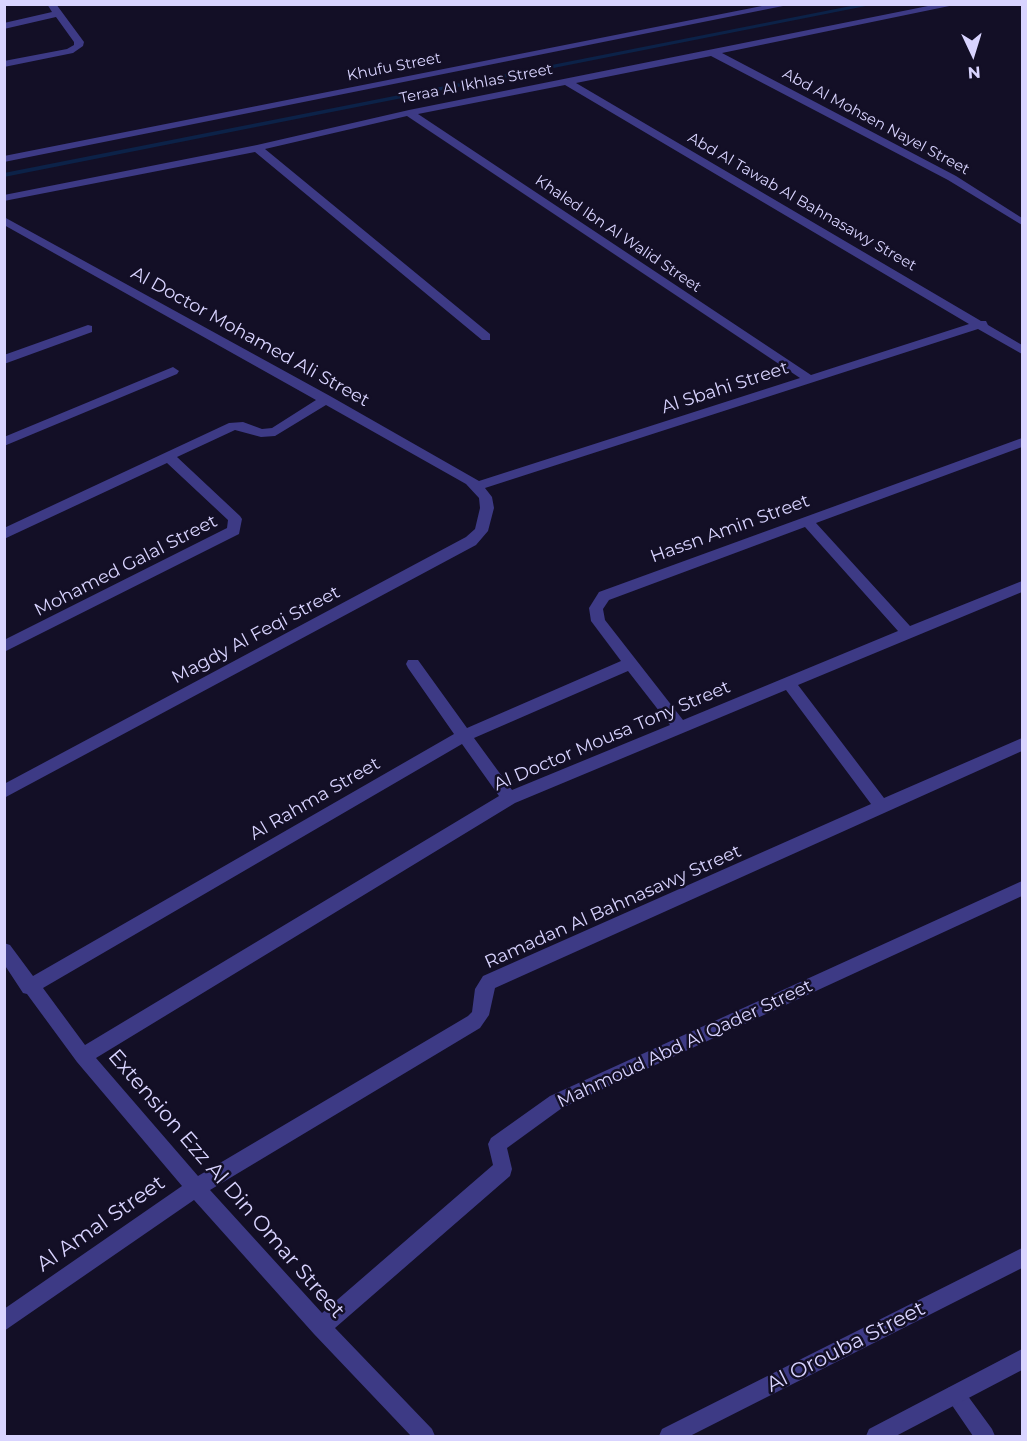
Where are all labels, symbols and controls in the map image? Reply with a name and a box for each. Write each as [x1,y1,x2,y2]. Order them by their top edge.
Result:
north arrow [943,24,1003,84]
street label: Khufu Street [345,49,443,85]
street label: Teraa Al Ikhlas Street [398,60,554,108]
street label: Abd Al Mohsen Nayel Street [779,65,973,179]
street label: Abd Al Tawab Al Bahnasawy Street [684,129,920,275]
street label: Khaled Ibn Al Walid Street [531,172,705,296]
street label: Al Doctor Mohamed Ali Street [127,262,373,412]
street label: Al Sbahi Street [659,357,791,419]
street label: Hassn Amin Street [647,490,813,568]
street label: Mohamed Galal Street [31,510,221,622]
street label: Magdy Al Feqi Street [168,581,344,689]
street label: Al Doctor Mousa Tony Street [490,676,734,796]
street label: Al Rahma Street [246,753,384,845]
street label: Ramadan Al Bahnasawy Street [481,841,745,973]
street label: Mahmoud Abd Al Qader Street [554,975,816,1113]
street label: Extension Ezz Al Din Omar Street [102,1044,350,1324]
street label: Al Amal Street [32,1170,170,1278]
street label: Al Orouba Street [762,1296,930,1398]

